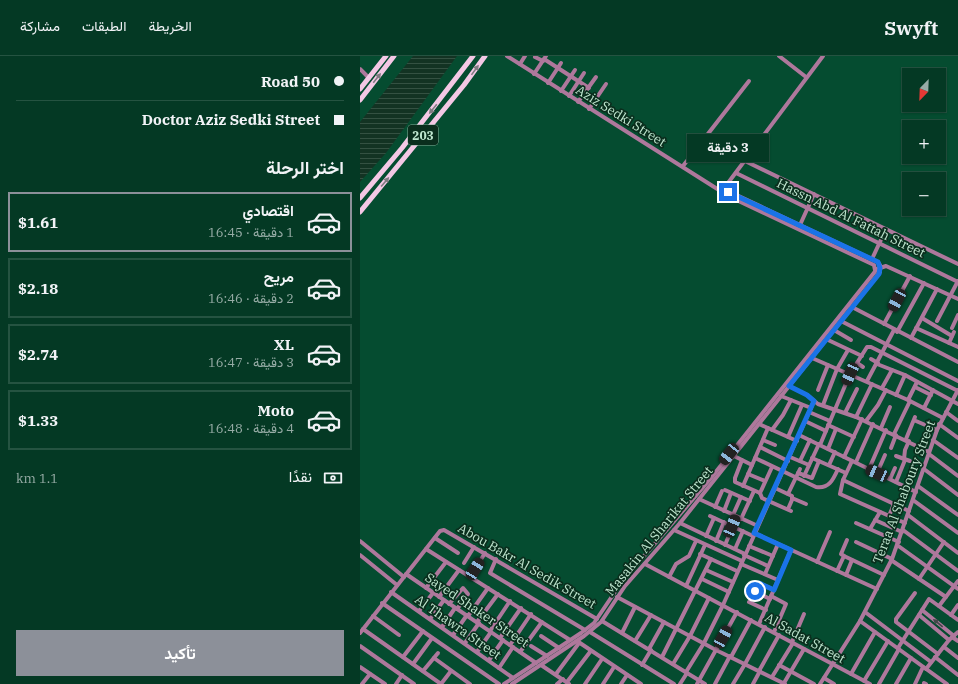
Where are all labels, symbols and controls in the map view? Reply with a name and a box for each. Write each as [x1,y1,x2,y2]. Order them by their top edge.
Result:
text: Swyft [884,16,938,40]
text: مشاركة [20,17,60,35]
text: الطبقات [82,17,126,35]
text: الخريطة [148,17,192,35]
one-way arrow [471,65,479,75]
north arrow [902,68,946,112]
map controls [902,68,946,216]
text: Road 50 [261,72,320,91]
one-way arrow [373,73,381,84]
street label: Aziz Sedki Street [573,81,670,151]
one-way arrow [428,104,437,115]
text: Doctor Aziz Sedki Street [142,110,320,129]
button: + [902,120,946,164]
road number: 203 [408,125,438,145]
callout: 3 دقيقة [687,134,769,162]
text: 3 دقيقة [707,139,749,156]
text: اختر الرحلة [266,156,344,179]
button: − [902,172,946,216]
street label: Hassn Abd Al Fattah Street [774,175,928,262]
one-way arrow [380,177,389,187]
route end [719,183,737,201]
text: اقتصادي [242,201,294,220]
icon: car [306,204,342,240]
text: $1.61 [18,213,58,232]
text: 1 دقيقة · 16:45 [208,224,294,241]
text: مريح [264,267,294,286]
icon: car [306,270,342,306]
text: $2.18 [18,279,58,298]
car [886,287,908,313]
text: 2 دقيقة · 16:46 [208,290,294,307]
text: XL [274,335,294,354]
icon: car [306,336,342,372]
text: $2.74 [18,345,58,364]
text: 3 دقيقة · 16:47 [208,354,294,371]
car [840,361,860,387]
text: Moto [258,401,294,420]
icon: car [306,402,342,438]
text: $1.33 [18,411,58,430]
street label: Teraa Al Shaboury Street [869,418,939,566]
text: 4 دقيقة · 16:48 [208,420,294,437]
car [717,441,741,467]
street label: Masakin Al Sharikat Street [601,462,717,599]
car [864,463,890,483]
text: نقدًا [289,467,312,486]
icon: cash [322,467,344,489]
text: 1.1 km [16,470,58,487]
car [722,513,742,539]
street label: Abou Bakr Al Sedik Street [455,519,600,613]
car [464,556,486,582]
street label: Sayed Shaker Street [422,569,533,651]
route start [746,582,764,600]
street label: Al Thawra Street [411,591,505,663]
street label: Al Sadat Street [762,609,849,667]
one-way arrow [933,618,944,627]
car [712,624,734,650]
button: تأكيد [16,630,344,676]

